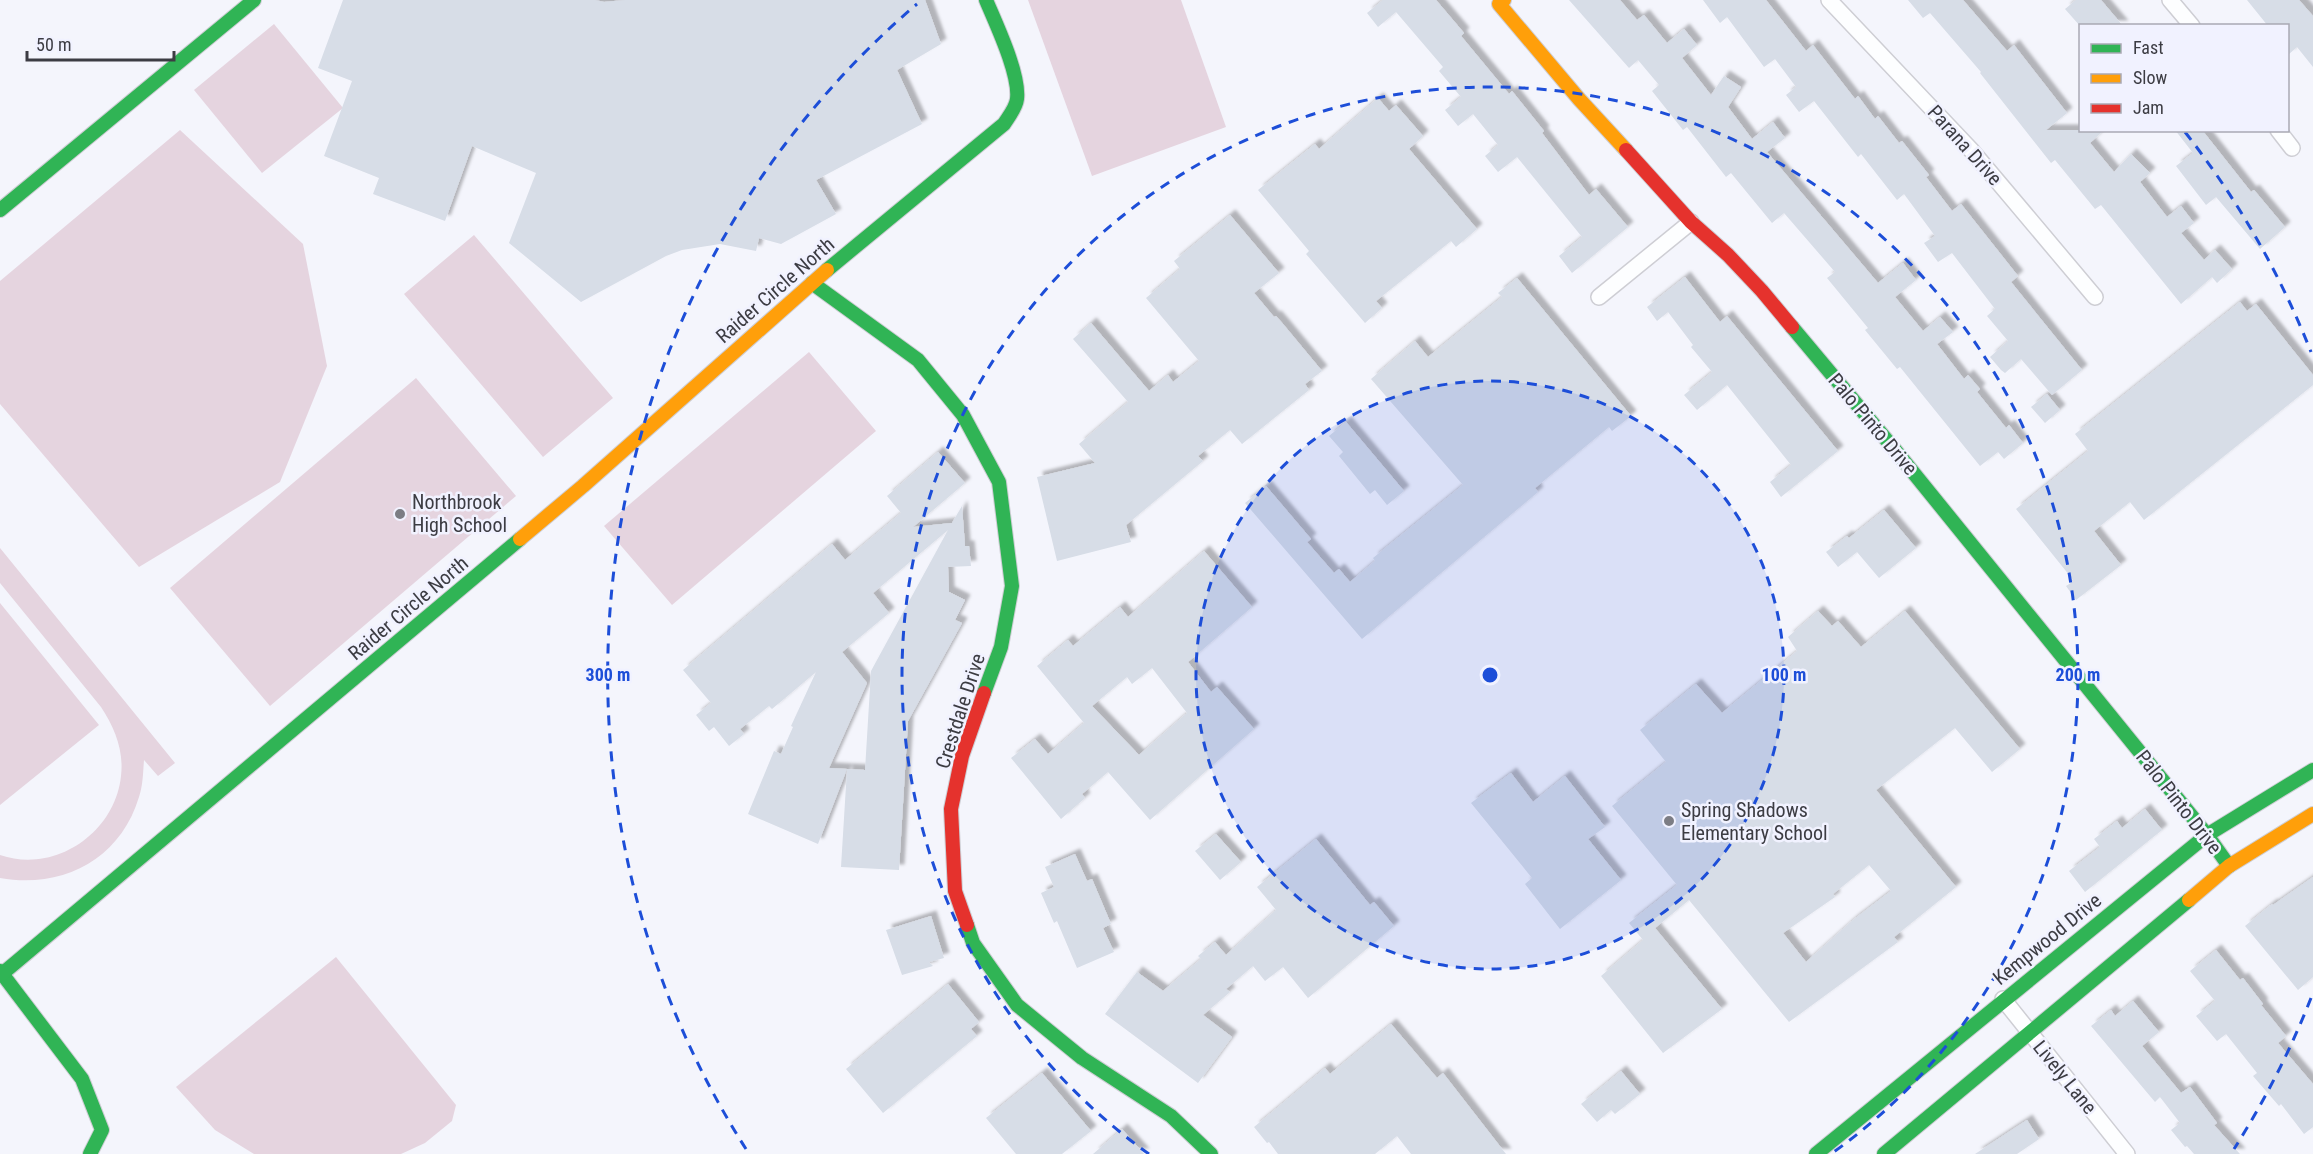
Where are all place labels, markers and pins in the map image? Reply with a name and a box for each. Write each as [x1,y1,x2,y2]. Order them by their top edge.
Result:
place label: Northbrook High School [412,490,507,537]
marker: Northbrook High School [393,507,407,521]
centre of rings [1480,665,1500,685]
place label: Spring Shadows Elementary School [1681,798,1828,845]
marker: Spring Shadows Elementary School [1662,814,1676,828]

